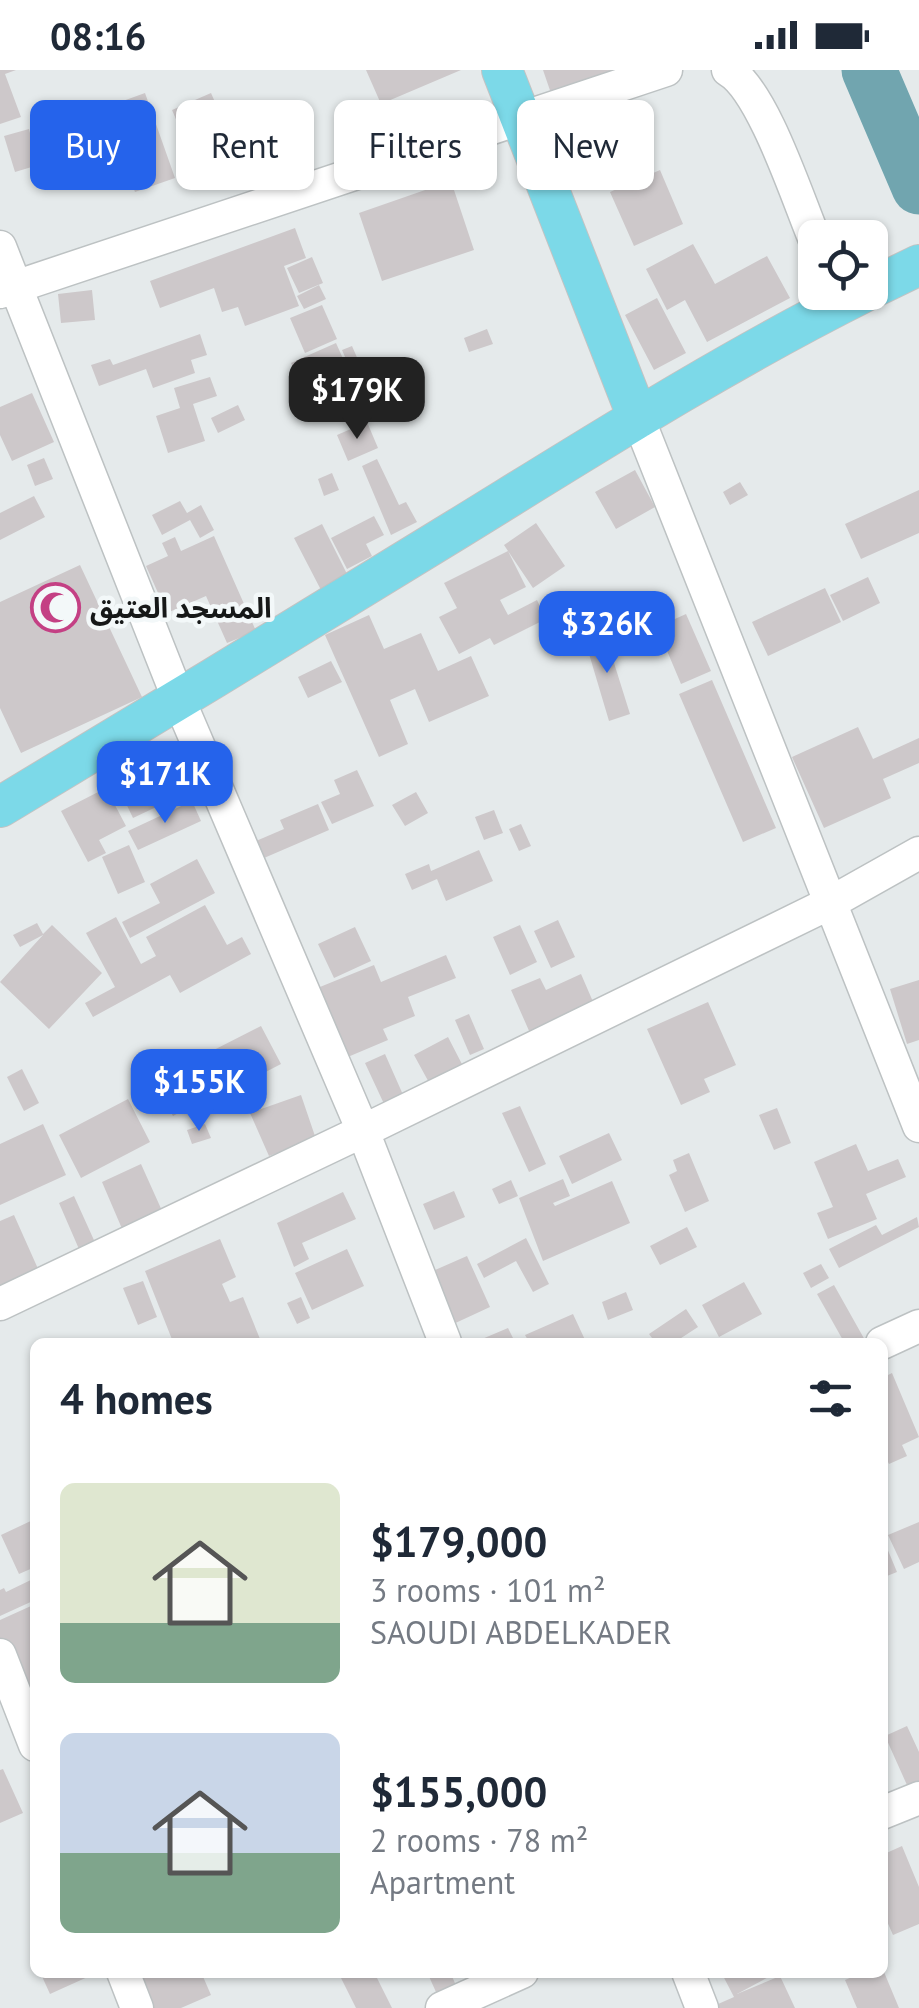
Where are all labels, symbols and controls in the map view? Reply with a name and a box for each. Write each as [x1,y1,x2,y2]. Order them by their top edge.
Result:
text: 08:16 [50,11,146,60]
chip: Buy [30,100,156,190]
chip: Rent [176,100,314,190]
chip: Filters [334,100,497,190]
chip: New [517,100,654,190]
map controls [798,220,888,310]
button: locate [798,220,888,310]
pin: $179K [287,357,427,442]
text: $179K [311,368,403,410]
mosque icon: المسجد العتيق [29,581,81,633]
place label: المسجد العتيق [90,589,272,626]
pin: $326K [537,591,677,676]
text: $326K [561,602,653,644]
pin: $171K [95,741,235,826]
text: $171K [119,752,211,794]
pin: $155K [129,1049,269,1134]
text: $155K [153,1060,245,1102]
text: 4 homes [60,1371,213,1426]
icon: filters [803,1371,858,1426]
text: $179,000 [370,1514,547,1569]
icon: home [140,1523,260,1643]
text: 3 rooms · 101 m² [370,1569,606,1611]
text: SAOUDI ABDELKADER [370,1611,672,1653]
text: $155,000 [370,1764,547,1819]
icon: home [140,1773,260,1893]
text: 2 rooms · 78 m² [370,1819,588,1861]
text: Apartment [370,1861,515,1903]

